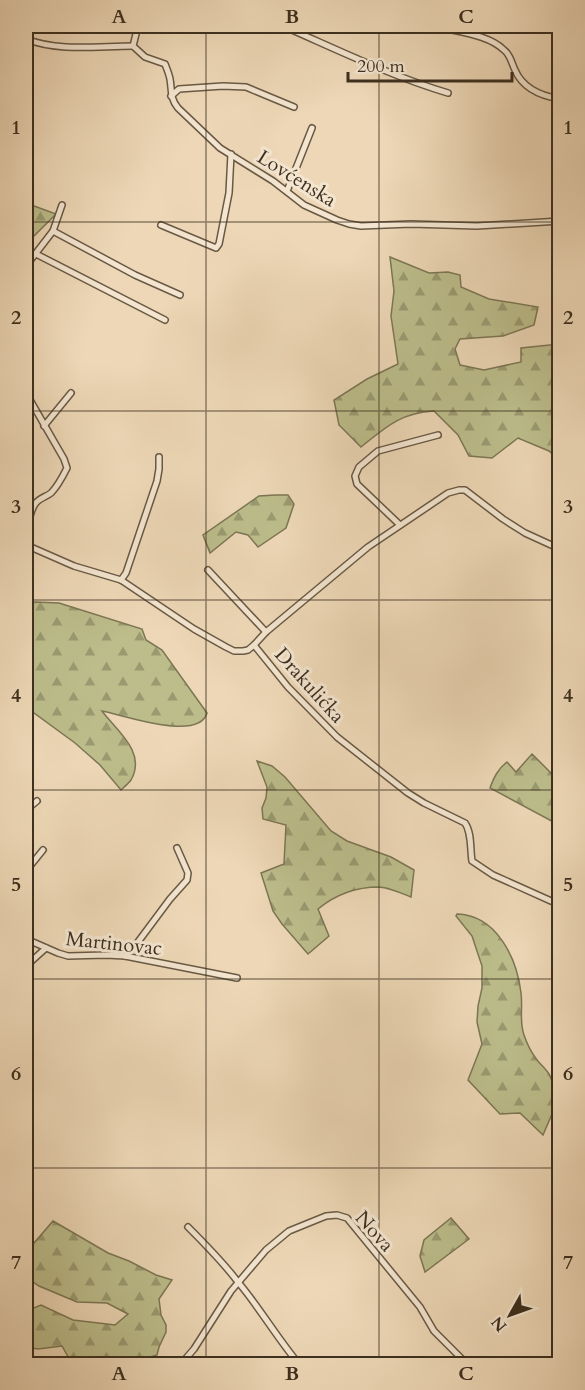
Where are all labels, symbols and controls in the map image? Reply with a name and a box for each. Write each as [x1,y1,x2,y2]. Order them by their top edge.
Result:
text: A [111,3,127,30]
text: B [285,3,299,30]
text: C [458,3,474,30]
scale bar [348,45,512,83]
text: 200 m [357,54,405,79]
text: 1 [11,114,21,141]
text: 1 [563,114,573,141]
street label: Lovćenska [252,143,342,214]
text: 2 [11,304,21,331]
text: 2 [563,304,573,331]
text: 3 [11,493,21,520]
text: 3 [563,493,573,520]
street label: Drakulićka [268,642,351,729]
text: 4 [11,682,21,709]
text: 4 [563,682,573,709]
text: 5 [11,871,21,898]
text: 5 [563,871,573,898]
street label: Martinovac [64,925,163,962]
text: 6 [11,1060,21,1087]
text: 6 [563,1060,573,1087]
street label: Nova [349,1205,400,1258]
text: 7 [11,1249,21,1276]
text: 7 [563,1249,573,1276]
north arrow [480,1285,540,1345]
text: N [486,1312,512,1336]
text: A [111,1360,127,1387]
text: B [285,1360,299,1387]
text: C [458,1360,474,1387]

